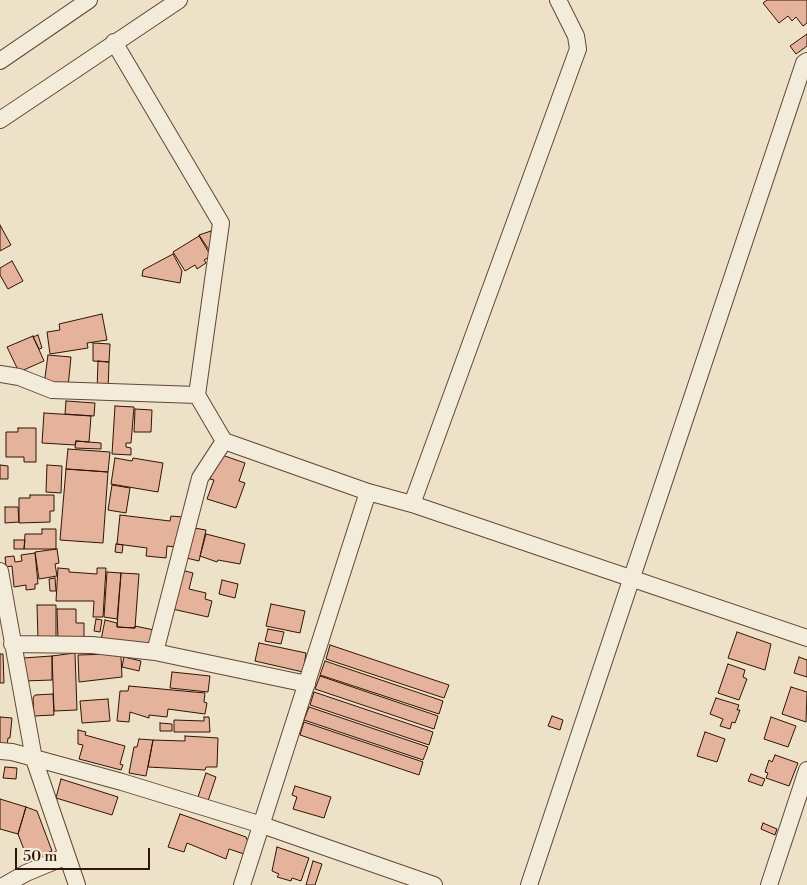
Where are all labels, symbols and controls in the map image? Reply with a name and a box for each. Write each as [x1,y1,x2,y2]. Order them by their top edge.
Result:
scale bar [18,838,152,870]
text: 50 m [23,847,57,866]

